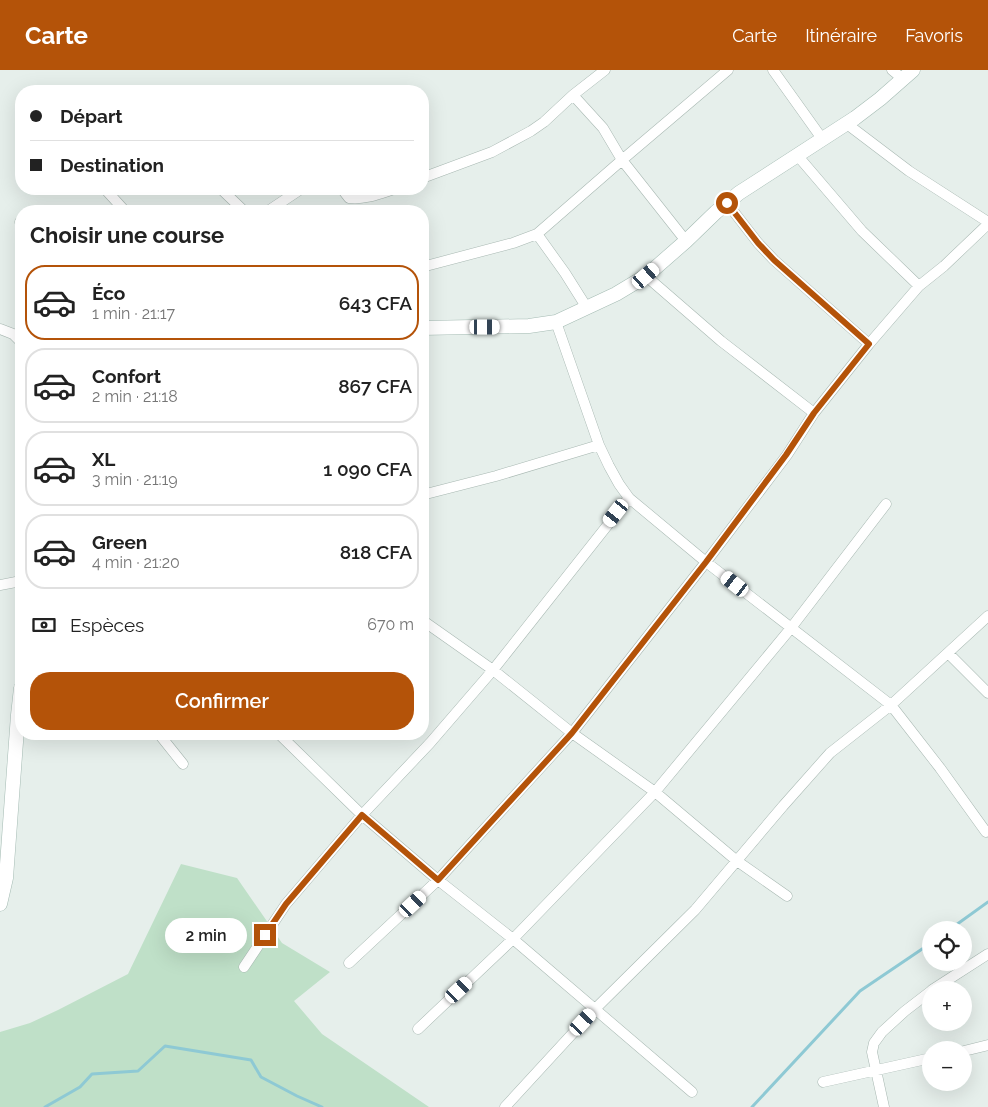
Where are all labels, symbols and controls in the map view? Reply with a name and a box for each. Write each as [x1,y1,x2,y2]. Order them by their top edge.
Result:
text: Carte [25,21,88,50]
text: Carte [732,25,777,46]
text: Itinéraire [805,25,877,46]
text: Favoris [905,25,963,46]
text: Départ [60,105,123,127]
text: Destination [60,154,164,176]
route start [716,192,738,214]
text: Choisir une course [30,222,224,248]
car [629,260,662,292]
icon: car [32,280,77,325]
text: Éco [92,282,125,304]
text: 643 CFA [339,292,412,314]
text: 1 min · 21:17 [92,304,175,323]
car [470,320,500,335]
icon: car [32,363,77,408]
text: Confort [92,365,161,387]
text: 867 CFA [338,375,412,397]
text: 2 min · 21:18 [92,387,178,406]
icon: car [32,446,77,491]
text: XL [92,448,115,470]
text: 1 090 CFA [323,458,412,480]
text: 3 min · 21:19 [92,470,178,489]
car [600,497,631,529]
icon: car [32,529,77,574]
text: Green [92,531,147,553]
text: 818 CFA [340,541,412,563]
text: 4 min · 21:20 [92,553,180,572]
car [718,569,751,599]
icon: cash [30,611,58,639]
text: Espèces [70,614,144,636]
text: 670 m [367,615,414,634]
button: Confirmer [30,672,414,730]
car [396,888,429,920]
callout: 2 min [165,918,248,952]
map controls [922,921,972,1091]
button: locate [922,921,972,971]
route end [254,924,276,946]
text: 2 min [186,926,227,945]
car [442,974,475,1006]
button: + [922,981,972,1031]
car [567,1006,598,1038]
button: − [922,1041,972,1091]

